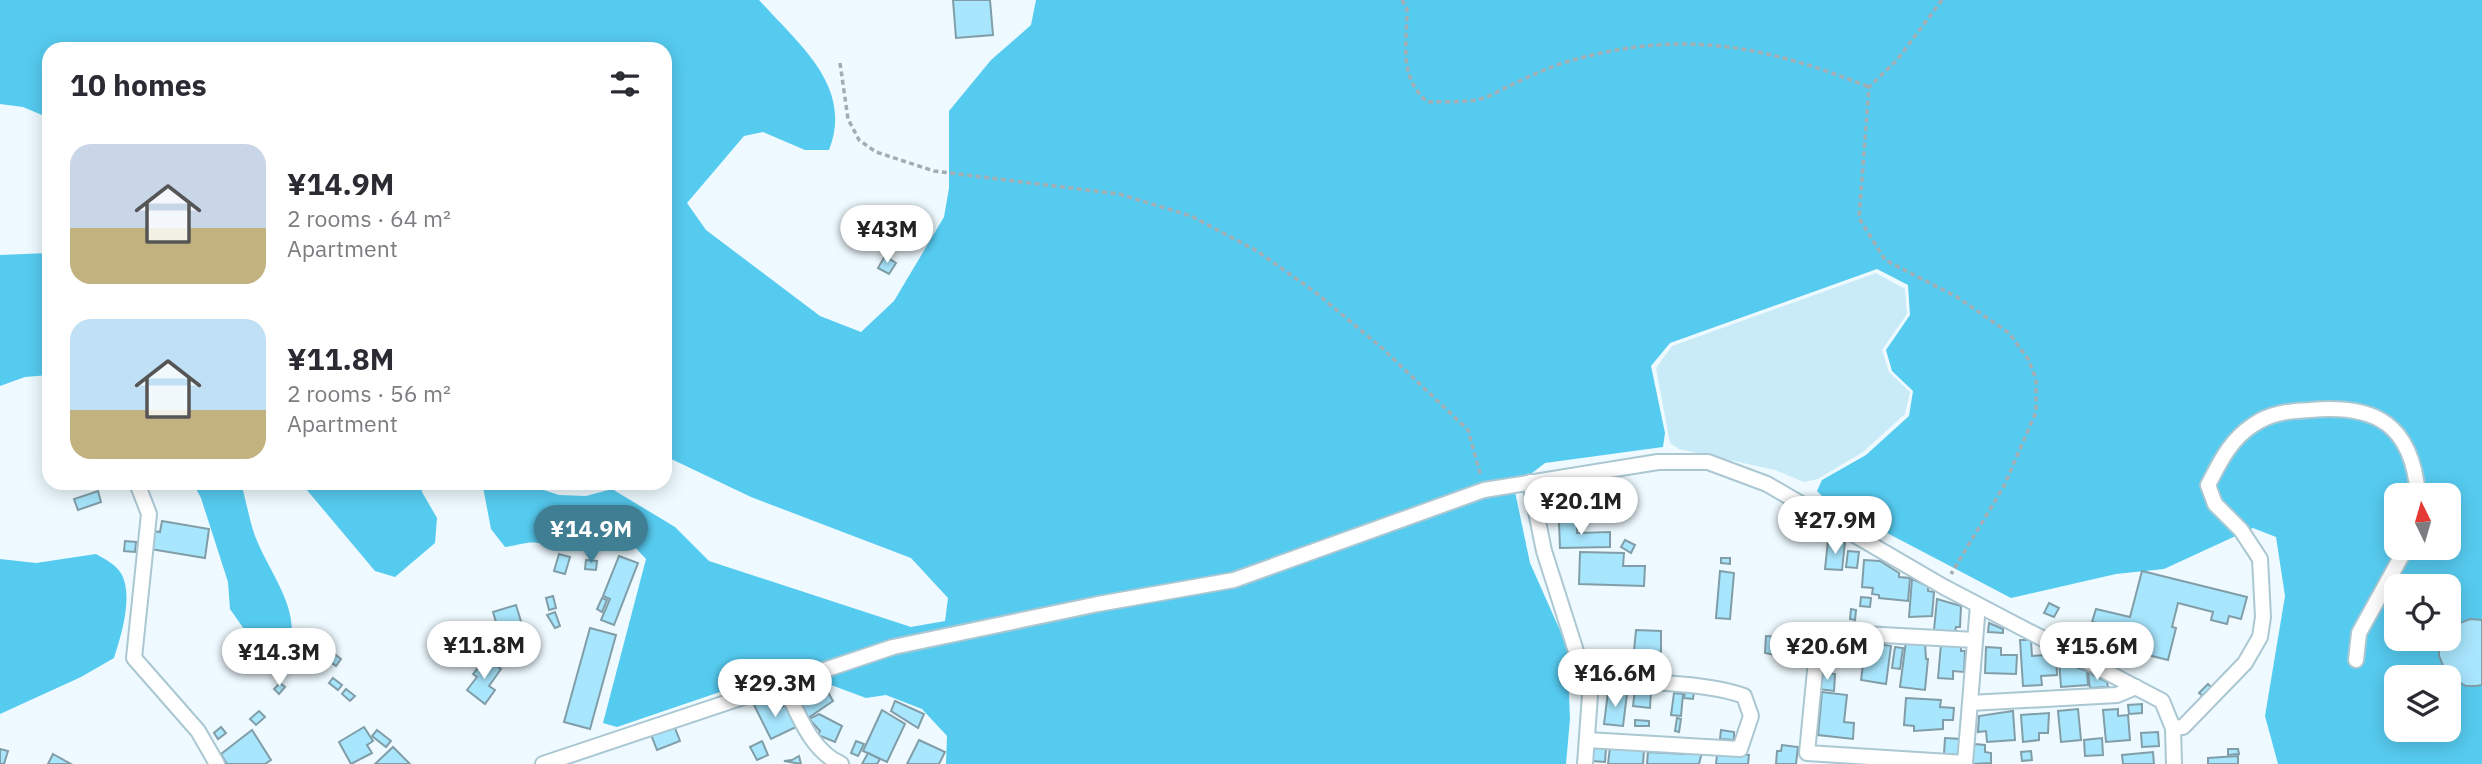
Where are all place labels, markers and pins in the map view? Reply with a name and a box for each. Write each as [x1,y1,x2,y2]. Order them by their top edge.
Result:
pin: ¥43M [846,205,928,265]
pin: ¥20.1M [1524,477,1638,537]
pin: ¥27.9M [1778,496,1892,556]
pin: ¥14.9M [534,505,648,565]
pin: ¥11.8M [427,622,541,681]
pin: ¥20.6M [1770,622,1884,682]
pin: ¥15.6M [2040,622,2154,682]
pin: ¥14.3M [222,628,336,688]
pin: ¥16.6M [1558,650,1672,709]
pin: ¥29.3M [718,660,832,719]

